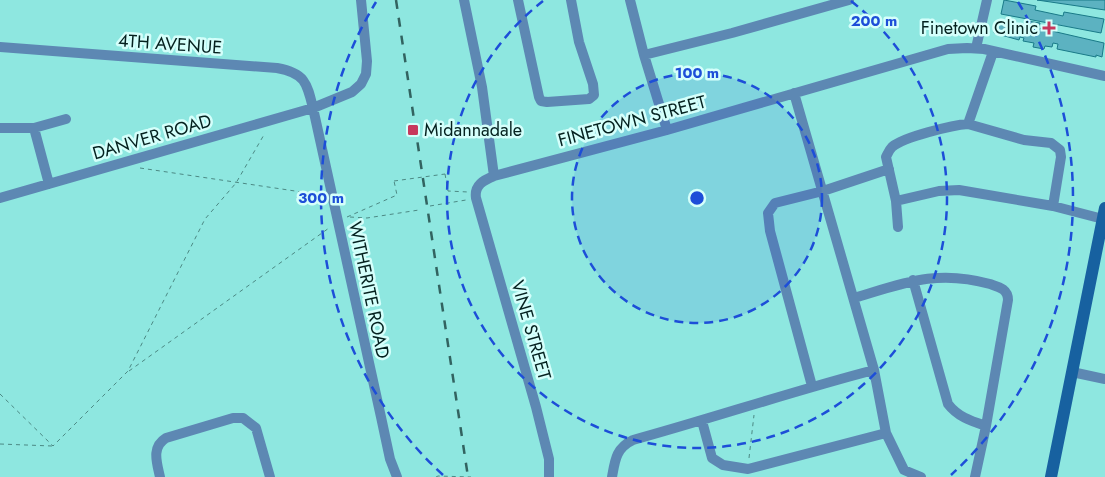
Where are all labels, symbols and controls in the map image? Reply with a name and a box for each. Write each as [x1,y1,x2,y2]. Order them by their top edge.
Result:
text: 200 m [851,10,897,32]
place label: Finetown Clinic [921,15,1038,41]
marker: Finetown Clinic [1042,21,1056,35]
street label: 4TH AVENUE [117,27,223,61]
text: 100 m [675,62,719,84]
street label: FINETOWN STREET [555,89,709,153]
street label: DANVER ROAD [89,108,215,166]
place label: Midannadale [424,117,522,143]
marker: Midannadale [406,123,420,137]
text: 300 m [298,187,344,209]
centre of rings [688,189,706,207]
street label: WITHERITE ROAD [342,219,396,361]
street label: VINE STREET [504,277,558,383]

